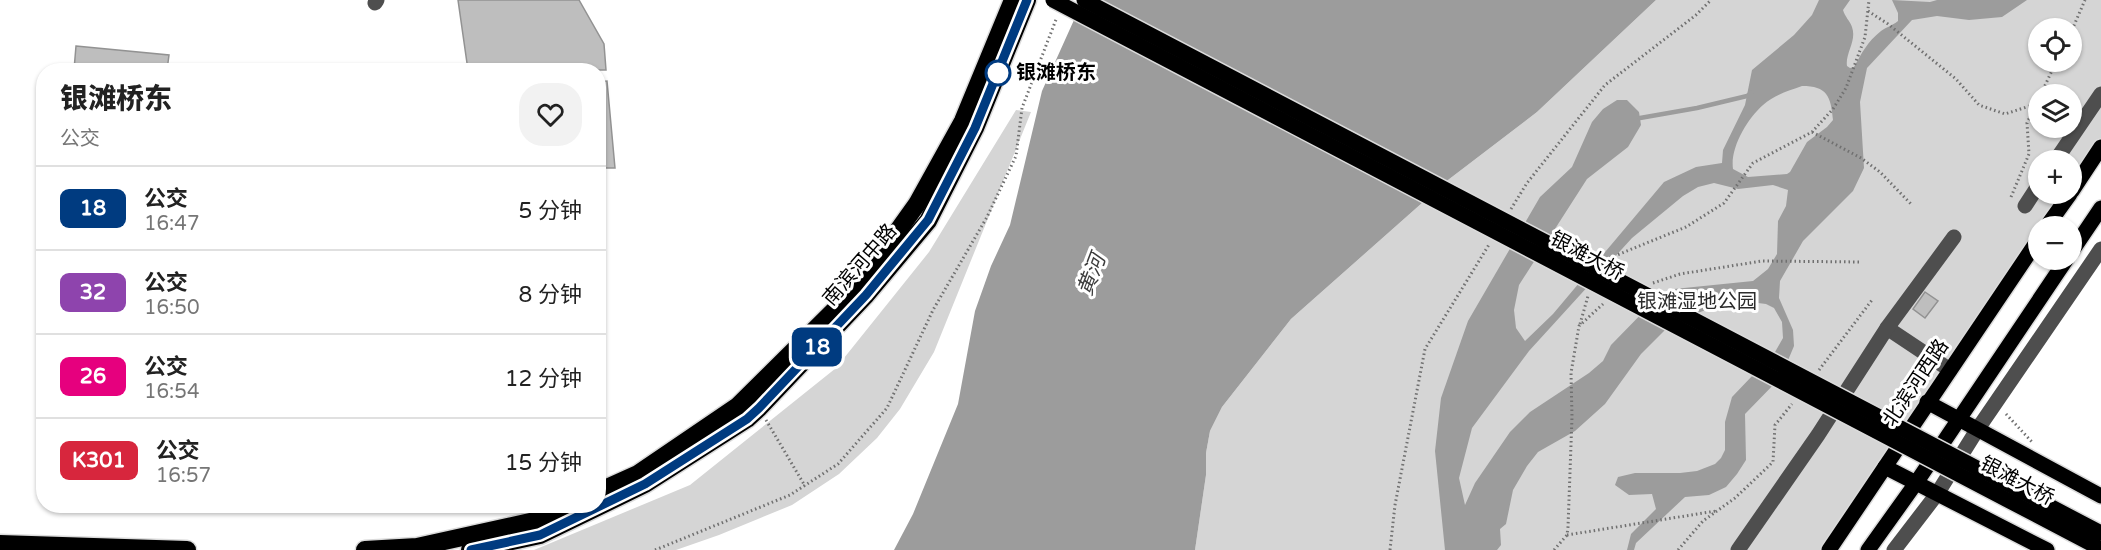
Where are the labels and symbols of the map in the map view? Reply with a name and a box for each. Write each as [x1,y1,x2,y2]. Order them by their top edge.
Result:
marker: 银滩桥东 [985,60,1011,86]
place label: 银滩桥东 [1016,61,1096,85]
street label: 南滨河中路 [818,219,902,311]
street label: 银滩大桥 [1546,227,1628,285]
water label: 黄河 [1073,247,1113,299]
park label: 银滩湿地公园 [1637,290,1757,314]
line badge: 18 [790,328,844,366]
street label: 北滨河西路 [1878,335,1954,431]
street label: 银滩大桥 [1976,452,2058,510]

